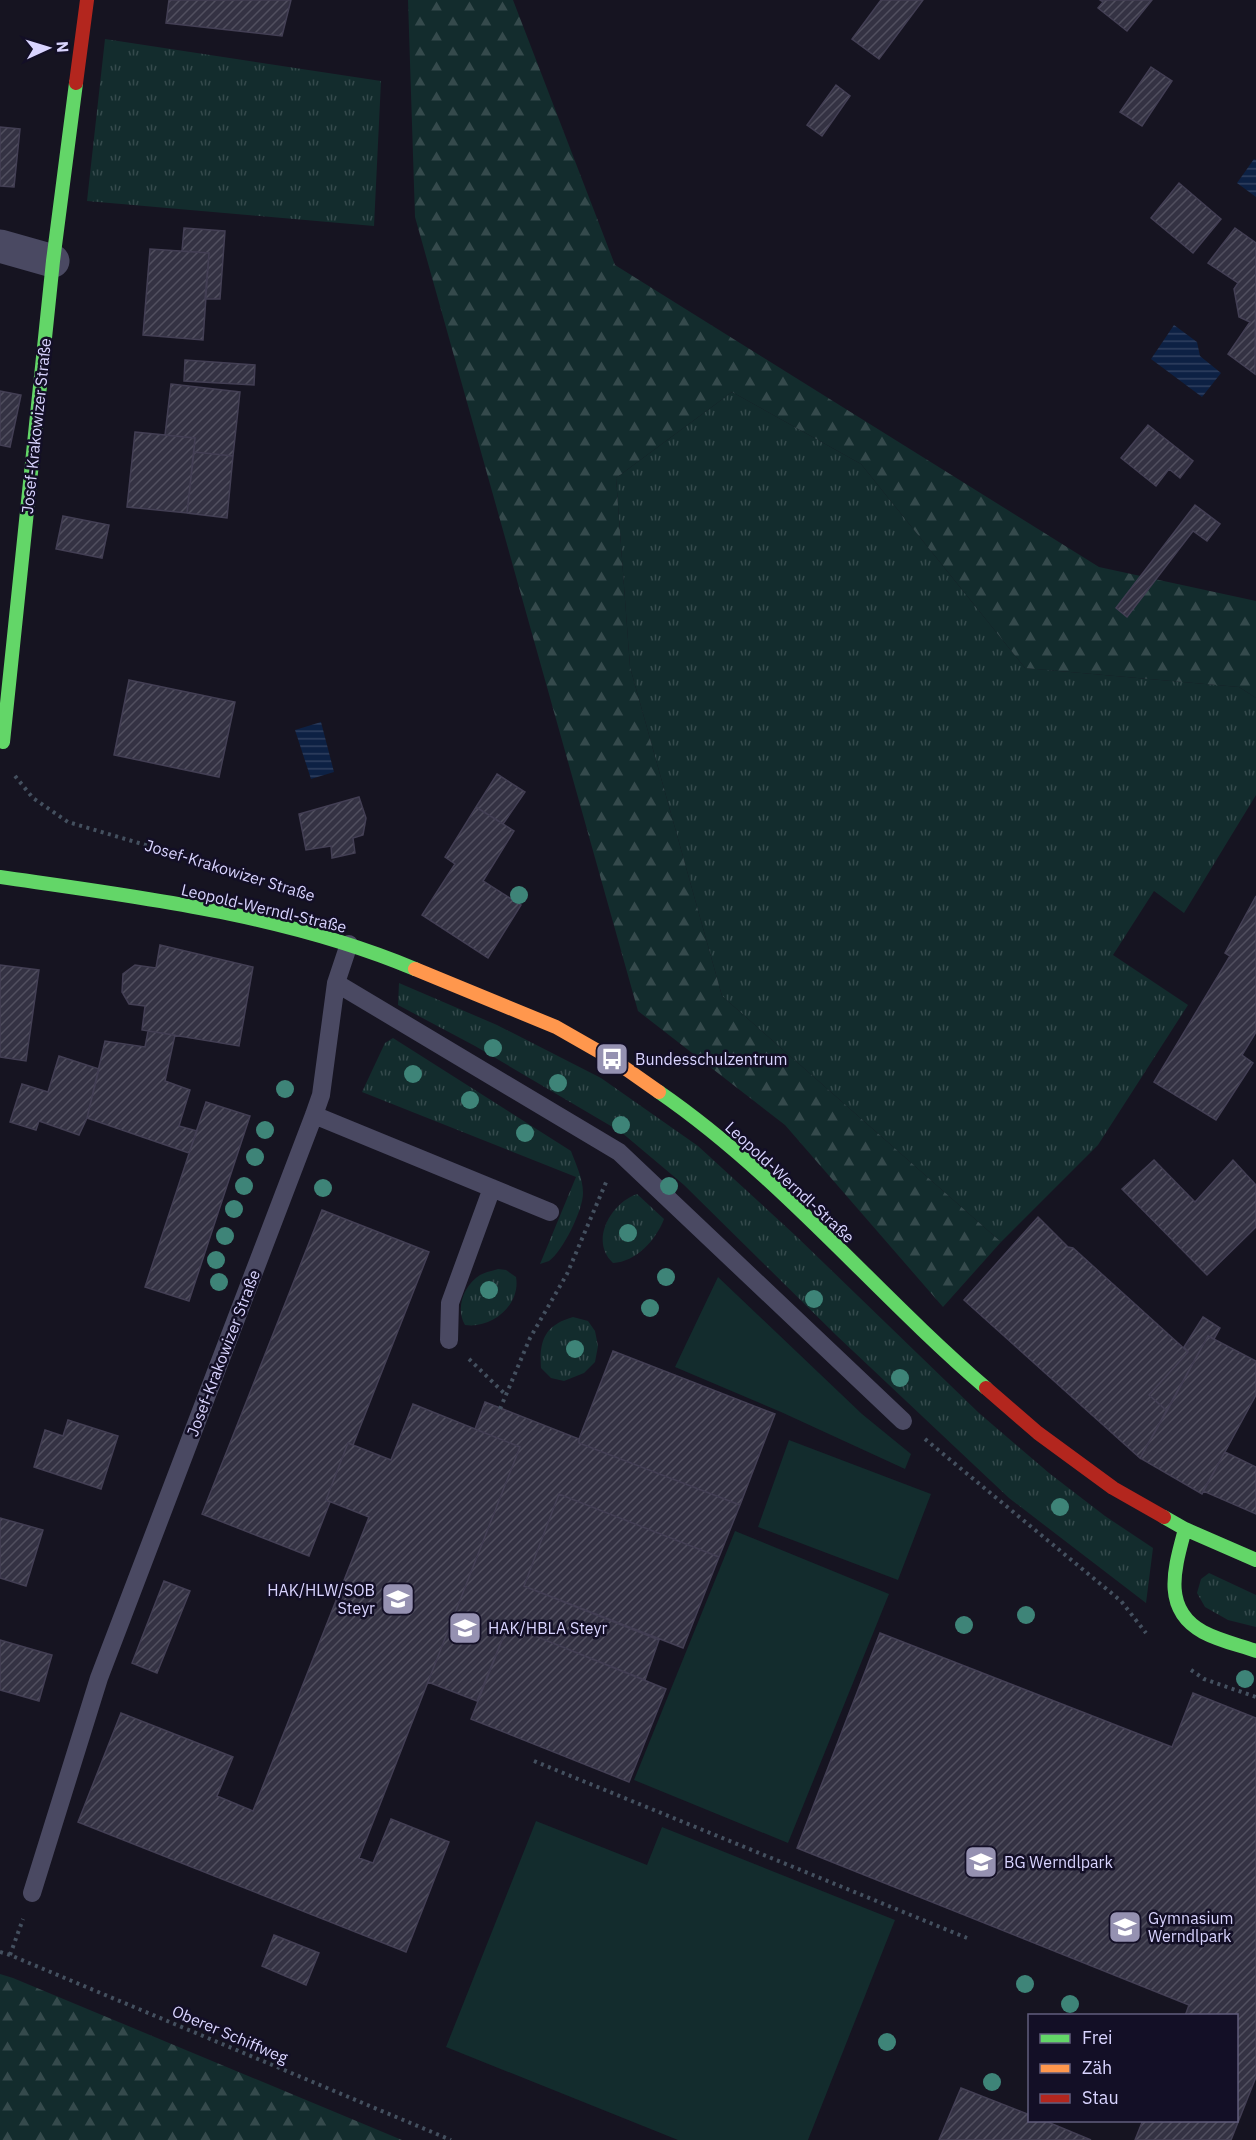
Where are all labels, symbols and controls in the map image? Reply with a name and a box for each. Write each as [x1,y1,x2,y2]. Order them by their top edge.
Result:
north arrow [18,18,78,78]
text: N [53,40,73,53]
street label: Josef-Krakowizer Straße [17,337,55,515]
street label: Josef-Krakowizer Straße [142,835,318,905]
street label: Leopold-Werndl-Straße [179,879,349,937]
bus stop icon: Bundesschulzentrum [594,1041,630,1077]
place label: Bundesschulzentrum [635,1049,787,1069]
street label: Leopold-Werndl-Straße [721,1117,859,1247]
street label: Josef-Krakowizer Straße [182,1267,264,1439]
place label: HAK/HLW/SOB Steyr [267,1580,375,1618]
school or university icon: HAK/HLW/SOB Steyr [380,1581,416,1617]
school or university icon: HAK/HBLA Steyr [447,1610,483,1646]
place label: HAK/HBLA Steyr [488,1618,607,1638]
school or university icon: BG Werndlpark [963,1844,999,1880]
place label: BG Werndlpark [1004,1852,1113,1872]
place label: Gymnasium Werndlpark [1148,1908,1234,1946]
school or university icon: Gymnasium Werndlpark [1107,1909,1143,1945]
street label: Oberer Schiffweg [169,2001,291,2068]
legend [1028,2014,1238,2122]
text: Frei [1082,2026,1113,2049]
text: Zäh [1082,2056,1112,2079]
text: Stau [1082,2086,1119,2109]

